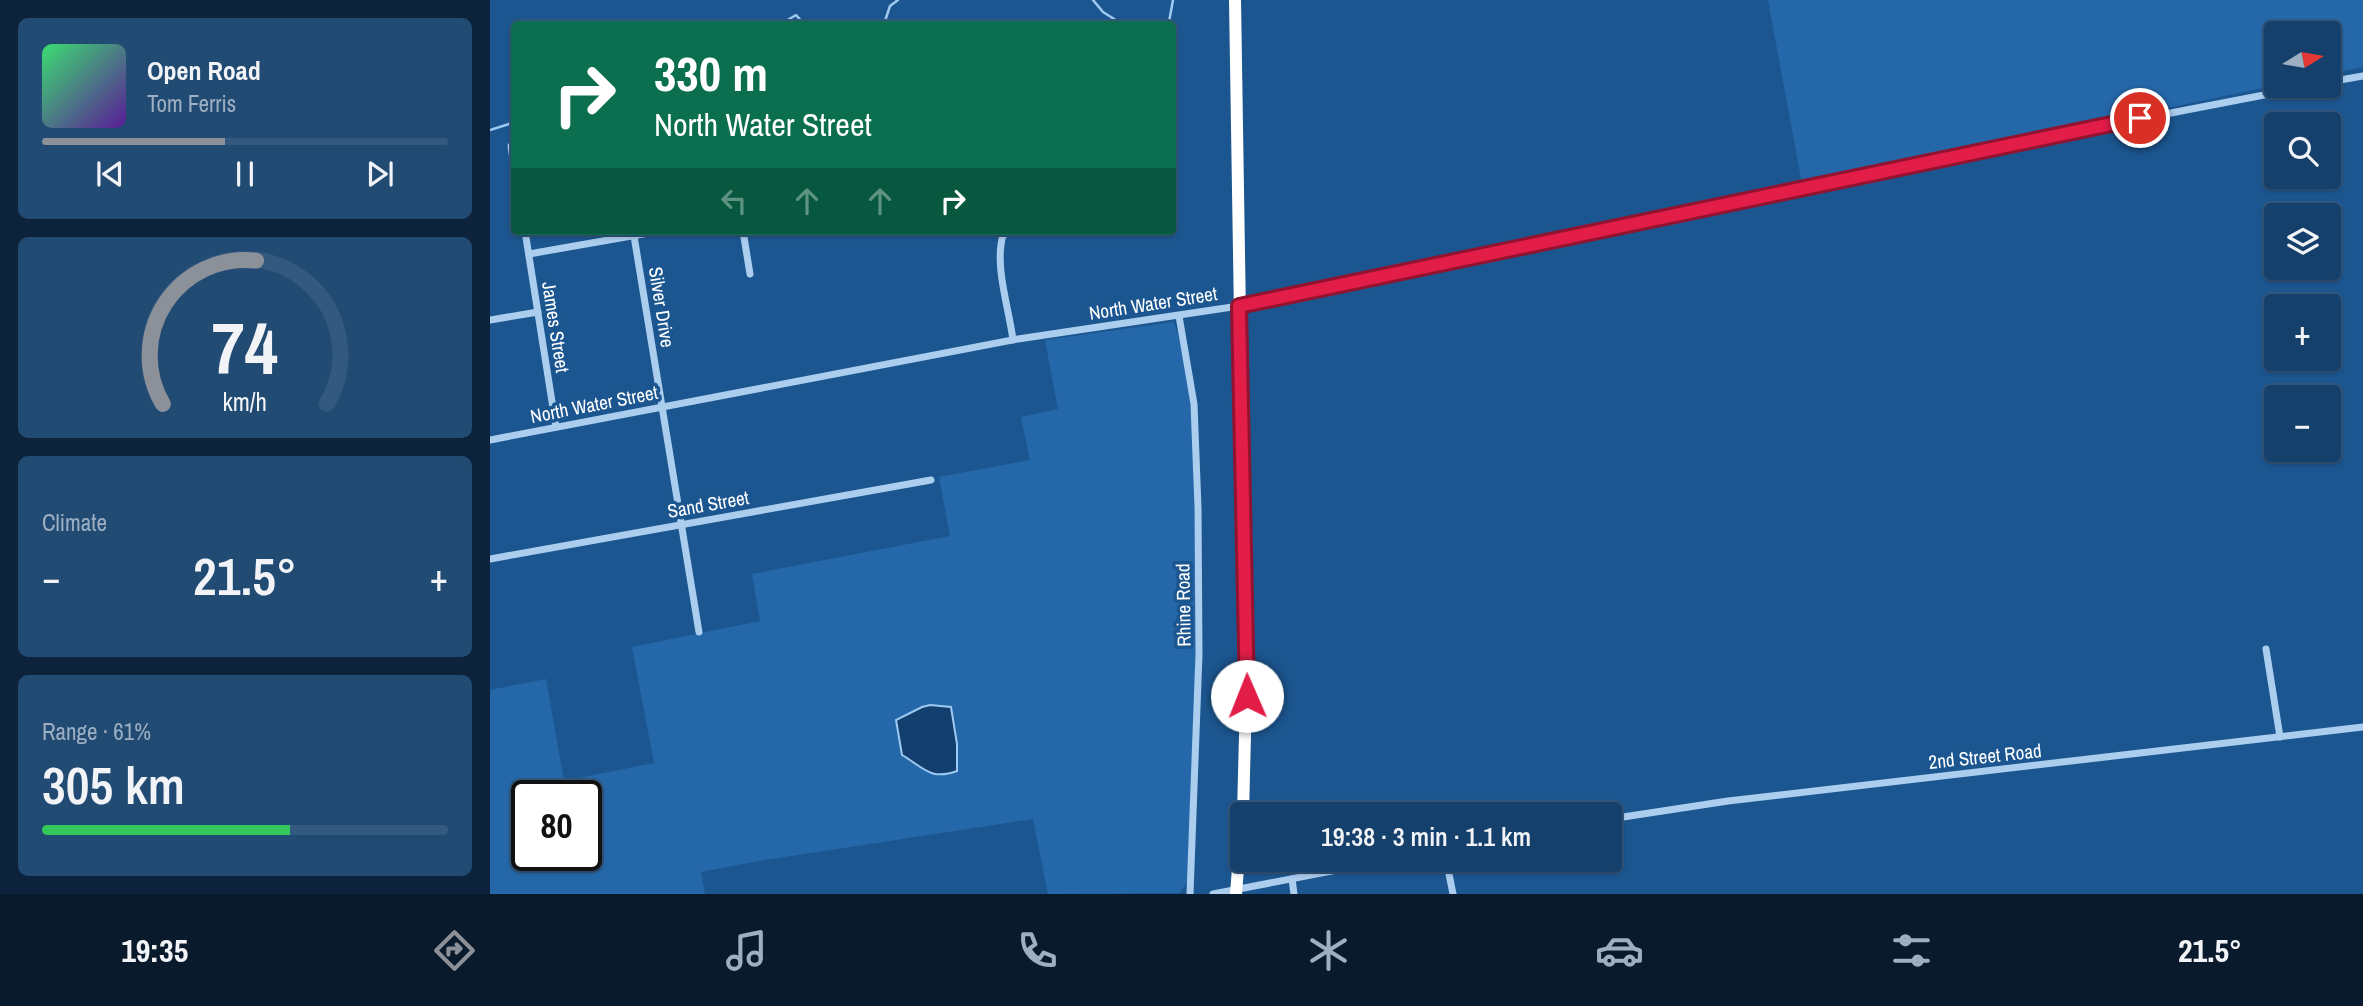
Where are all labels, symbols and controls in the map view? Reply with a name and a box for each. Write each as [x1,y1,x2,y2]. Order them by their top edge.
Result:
north arrow [2264,21,2342,98]
map controls [2264,21,2341,462]
text: 330 m [654,40,768,106]
icon: right [539,49,630,140]
text: Open Road [147,53,261,88]
text: Tom Ferris [147,88,236,119]
pin [2110,88,2170,148]
icon: arrive [2121,99,2159,137]
text: North Water Street [654,103,872,146]
button: search [2264,112,2341,189]
icon: previous [91,155,129,193]
icon: pause [226,155,264,193]
icon: next [361,155,399,193]
icon: left [715,182,753,220]
icon: ahead [788,182,826,220]
icon: ahead [861,182,899,220]
icon: right [934,182,972,220]
button: layers [2264,203,2341,280]
street label: Silver Drive [643,265,681,349]
street label: James Street [536,280,576,375]
street label: North Water Street [1087,280,1220,326]
button: + [2264,294,2341,371]
text: 74 [212,299,278,397]
street label: North Water Street [528,379,661,429]
text: km/h [223,384,267,418]
button: − [2264,385,2341,462]
street label: Sand Street [665,484,751,524]
text: Climate [42,507,107,538]
text: 21.5° [193,541,297,611]
text: − [42,552,60,603]
text: + [430,552,448,603]
street label: Rhine Road [1169,563,1197,647]
position arrow [1210,659,1284,733]
text: Range · 61% [42,716,151,747]
street label: 2nd Street Road [1927,737,2043,775]
text: 305 km [42,750,185,820]
speed limit sign: 80 [511,780,602,871]
text: 19:38 · 3 min · 1.1 km [1321,819,1531,854]
icon: directions [430,926,479,975]
icon: music [722,926,771,975]
icon: phone [1013,926,1062,975]
icon: climate [1304,926,1353,975]
icon: car [1595,926,1644,975]
icon: filters [1887,926,1936,975]
text: 19:35 [121,929,188,972]
text: 21.5° [2178,929,2242,972]

